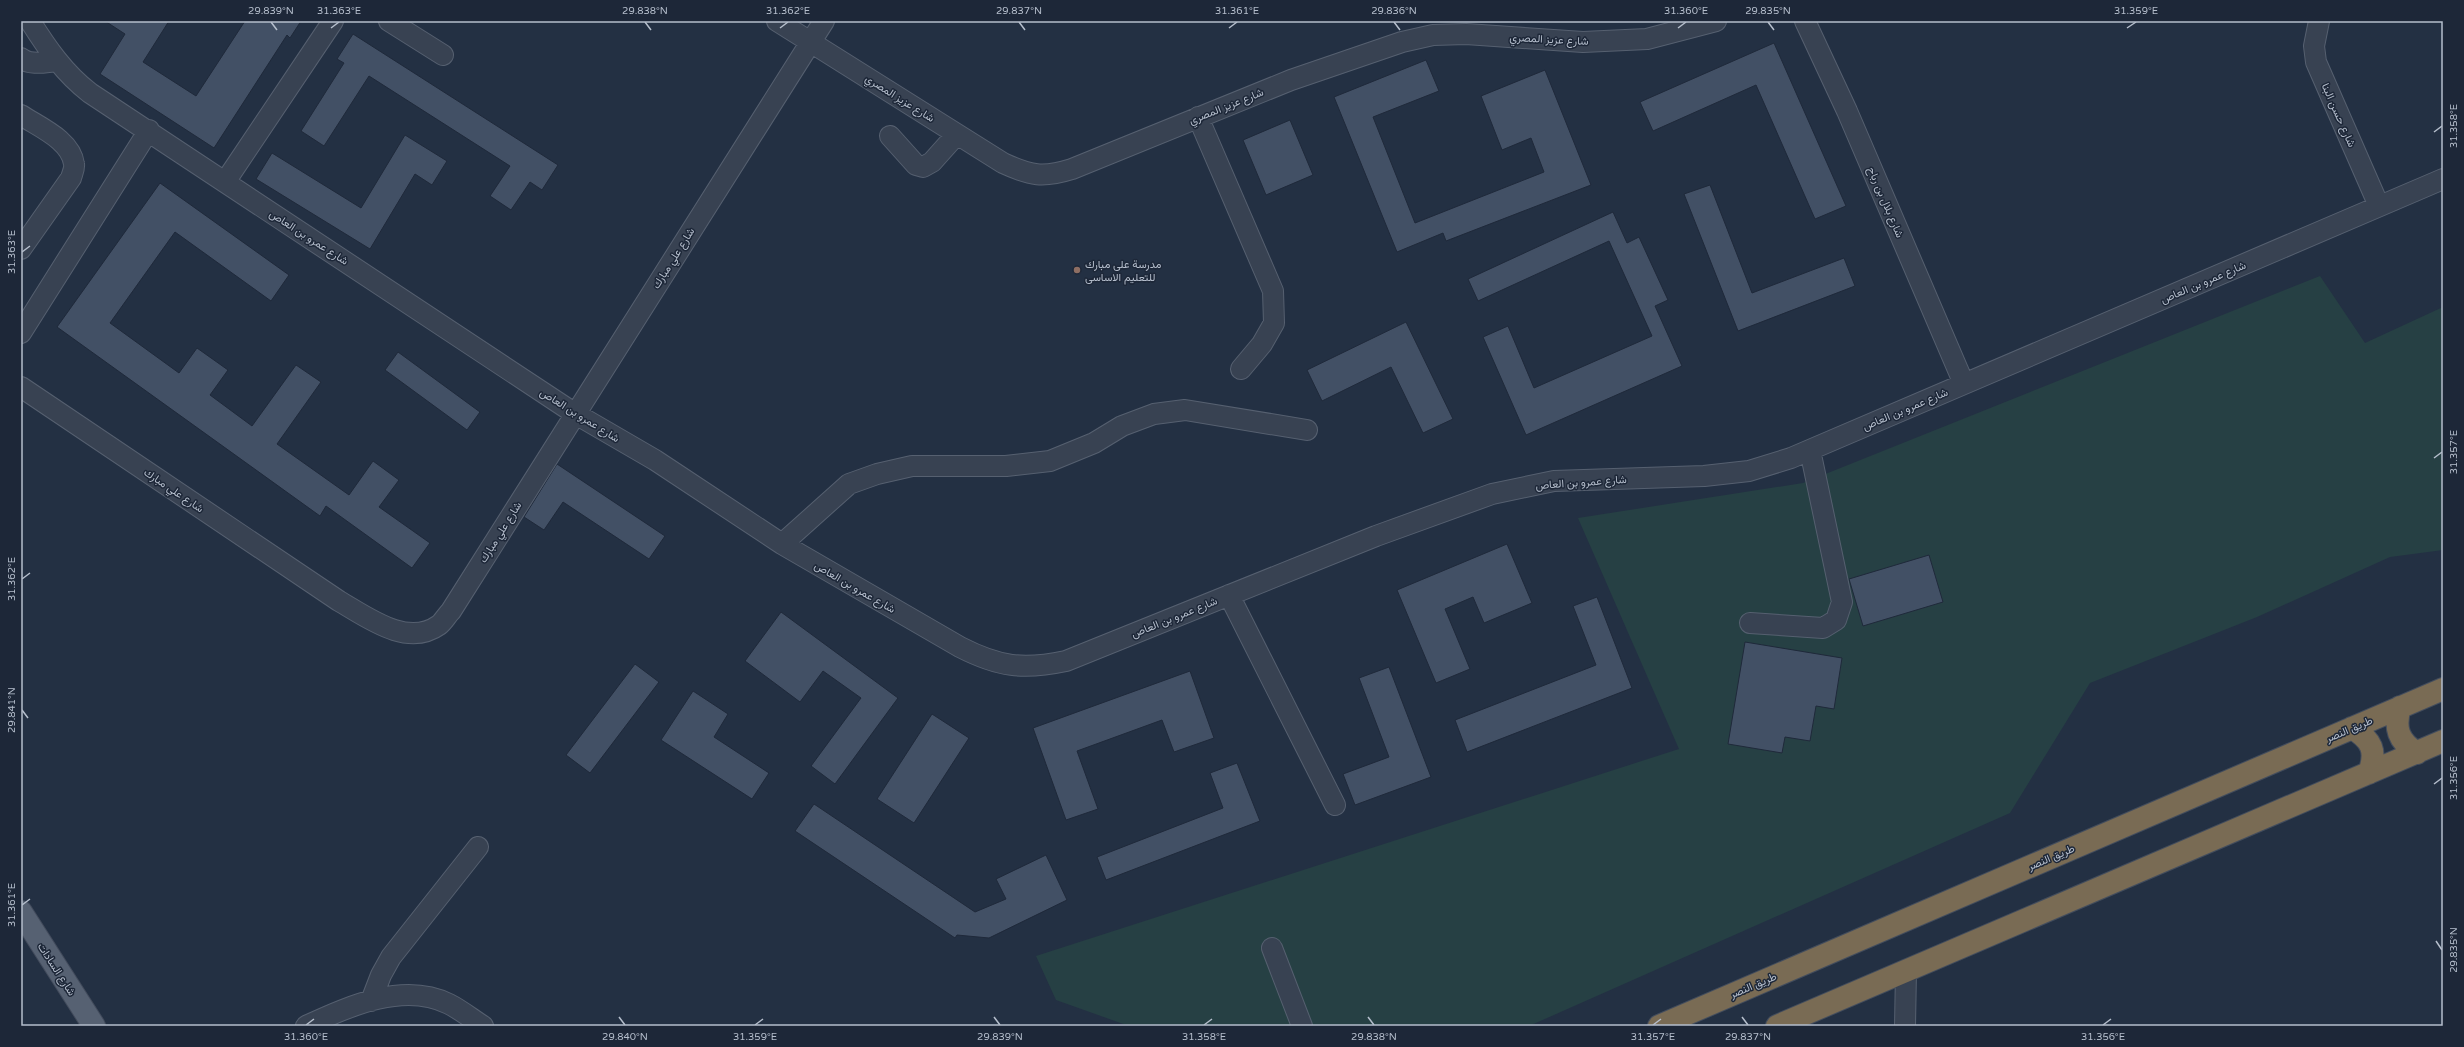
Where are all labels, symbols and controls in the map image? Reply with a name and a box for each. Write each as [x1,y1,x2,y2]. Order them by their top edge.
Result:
text: 29.839°N [248,5,294,17]
text: 31.363°E [317,5,361,17]
text: 29.838°N [622,5,668,17]
text: 31.362°E [766,5,810,17]
text: 29.837°N [996,5,1042,17]
text: 31.361°E [1215,5,1259,17]
text: 29.836°N [1371,5,1417,17]
text: 31.360°E [1664,5,1708,17]
text: 29.835°N [1745,5,1791,17]
text: 31.359°E [2114,5,2158,17]
street label: شارع عزيز المصري [1509,31,1589,51]
street label: شارع عزيز المصري [861,72,937,128]
street label: شارع حسن البنا [2318,81,2359,150]
street label: شارع عزيز المصري [1187,85,1267,130]
text: 31.358°E [2448,104,2460,148]
street label: شارع بلال بن رباح [1864,165,1906,240]
street label: شارع عمرو بن العاص [266,207,351,269]
street label: شارع علي مبارك [650,225,700,293]
text: 31.363°E [6,230,18,274]
place label: مدرسة على مبارك للتعليم الاساسى [1085,258,1161,285]
street label: شارع عمرو بن العاص [2159,258,2249,307]
marker: مدرسة على مبارك للتعليم الاساسى [1072,265,1082,275]
street label: شارع عمرو بن العاص [1861,385,1951,434]
street label: شارع عمرو بن العاص [537,386,622,446]
text: 31.357°E [2448,430,2460,474]
street label: شارع علي مبارك [140,466,206,518]
street label: شارع عمرو بن العاص [1535,473,1628,493]
street label: شارع علي مبارك [477,499,527,567]
text: 31.362°E [6,557,18,601]
street label: شارع عمرو بن العاص [811,559,898,617]
street label: شارع عمرو بن العاص [1129,594,1220,642]
text: 29.841°N [6,687,18,733]
street label: طريق النصر [2323,714,2374,745]
text: 31.356°E [2448,756,2460,800]
street label: طريق النصر [2025,842,2076,873]
text: 31.361°E [6,883,18,927]
text: 29.835°N [2448,927,2460,973]
street label: شارع السادات [34,940,79,999]
street label: طريق النصر [1727,970,1778,1001]
text: 31.360°E [284,1031,328,1043]
text: 29.840°N [602,1031,648,1043]
text: 31.359°E [733,1031,777,1043]
text: 29.839°N [977,1031,1023,1043]
text: 31.358°E [1182,1031,1226,1043]
text: 29.838°N [1351,1031,1397,1043]
text: 31.357°E [1631,1031,1675,1043]
text: 29.837°N [1725,1031,1771,1043]
text: 31.356°E [2081,1031,2125,1043]

